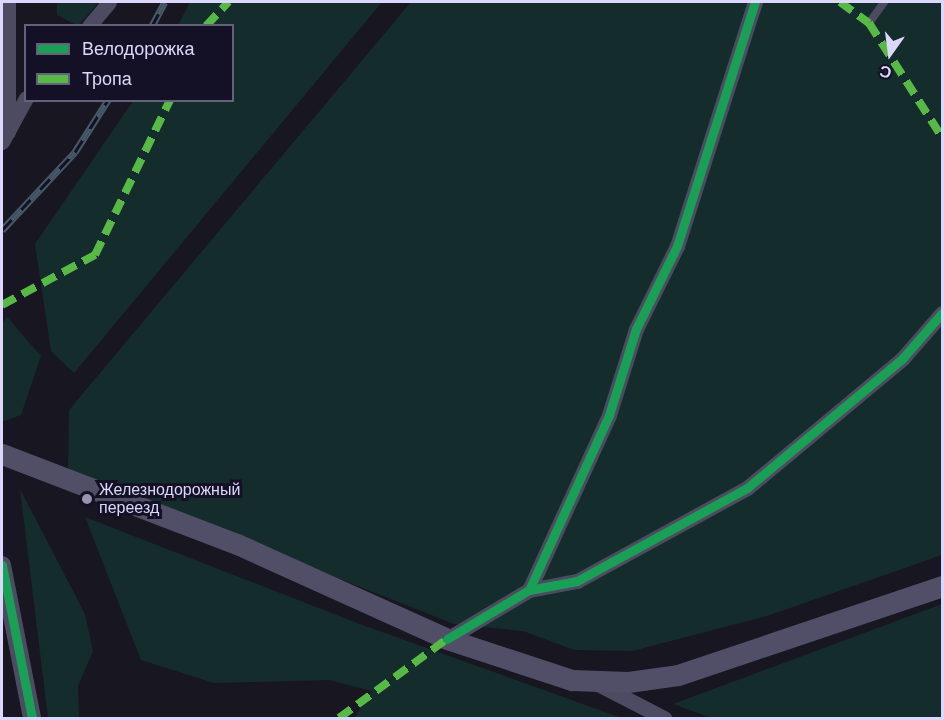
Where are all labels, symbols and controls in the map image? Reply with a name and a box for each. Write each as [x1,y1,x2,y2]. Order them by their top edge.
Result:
legend [24,24,234,102]
north arrow [860,24,920,84]
text: Велодорожка [82,39,194,59]
text: С [878,62,893,82]
text: Тропа [82,69,132,89]
place label: Железнодорожный переезд [99,480,240,518]
marker: Железнодорожный переезд [80,492,94,506]

